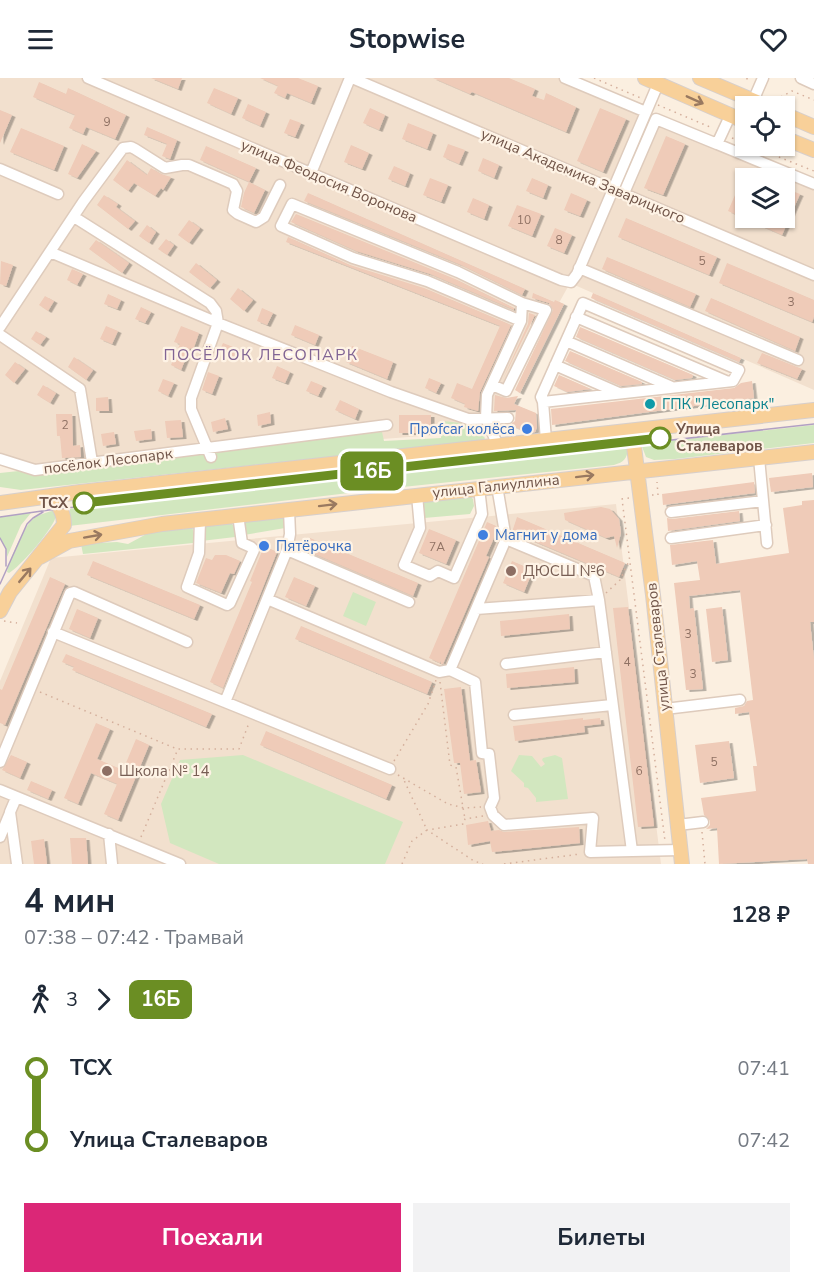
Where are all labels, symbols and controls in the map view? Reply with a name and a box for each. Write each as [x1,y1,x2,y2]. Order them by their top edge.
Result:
text: Stopwise [349,21,465,58]
icon: menu [24,23,57,56]
icon: heart [757,23,790,56]
one-way arrow [686,95,704,106]
map controls [735,96,795,228]
button: locate [735,96,795,156]
house number: 9 [103,114,111,130]
street label: улица Академика Заварицкого [478,124,688,228]
street label: улица Феодосия Воронова [238,135,420,227]
button: layers [735,168,795,228]
house number: 10 [517,212,531,228]
house number: 8 [555,232,563,248]
house number: 5 [698,253,706,269]
house number: 3 [787,294,795,310]
district label: ПОСЁЛОК ЛЕСОПАРК [163,344,359,366]
place label: ГПК "Лесопарк" [662,394,774,414]
marker: ГПК "Лесопарк" [643,397,657,411]
house number: 2 [61,417,69,433]
place label: Проfcar колёса [409,419,515,439]
place label: Улица Сталеваров [675,419,763,456]
marker: Проfcar колёса [520,422,534,436]
marker: Улица Сталеваров [649,427,671,449]
street label: посёлок Лесопарк [42,443,174,479]
line badge: 16Б [338,452,406,490]
text: 16Б [352,457,392,485]
street label: улица Галиуллина [432,469,560,503]
one-way arrow [574,470,594,481]
marker: ТСХ [73,492,95,514]
place label: ТСХ [39,493,69,513]
one-way arrow [318,499,338,510]
place label: Магнит у дома [495,525,598,545]
marker: Магнит у дома [476,528,490,542]
one-way arrow [83,530,103,541]
place label: Пятёрочка [276,536,352,556]
marker: Пятёрочка [257,539,271,553]
house number: 7А [429,539,445,555]
place label: ДЮСШ №6 [523,561,605,581]
marker: ДЮСШ №6 [504,564,518,578]
one-way arrow [18,568,32,583]
street label: улица Сталеваров [641,582,675,712]
house number: 3 [684,626,692,642]
house number: 4 [623,654,631,670]
house number: 3 [689,666,697,682]
house number: 5 [710,754,718,770]
place label: Школа № 14 [119,761,210,781]
house number: 6 [635,763,643,779]
marker: Школа № 14 [100,764,114,778]
text: 4 мин [24,879,115,924]
text: 128 ₽ [731,900,790,930]
text: 07:38 – 07:42 · Трамвай [24,924,244,951]
icon: walk [24,983,57,1016]
icon: forward [87,983,120,1016]
text: 16Б [141,985,180,1013]
text: 3 [66,986,78,1013]
text: ТСХ [70,1053,112,1083]
text: 07:41 [737,1055,790,1082]
text: Улица Сталеваров [70,1125,268,1155]
text: 07:42 [737,1127,790,1154]
button: Поехали [24,1203,401,1272]
button: Билеты [413,1203,790,1272]

